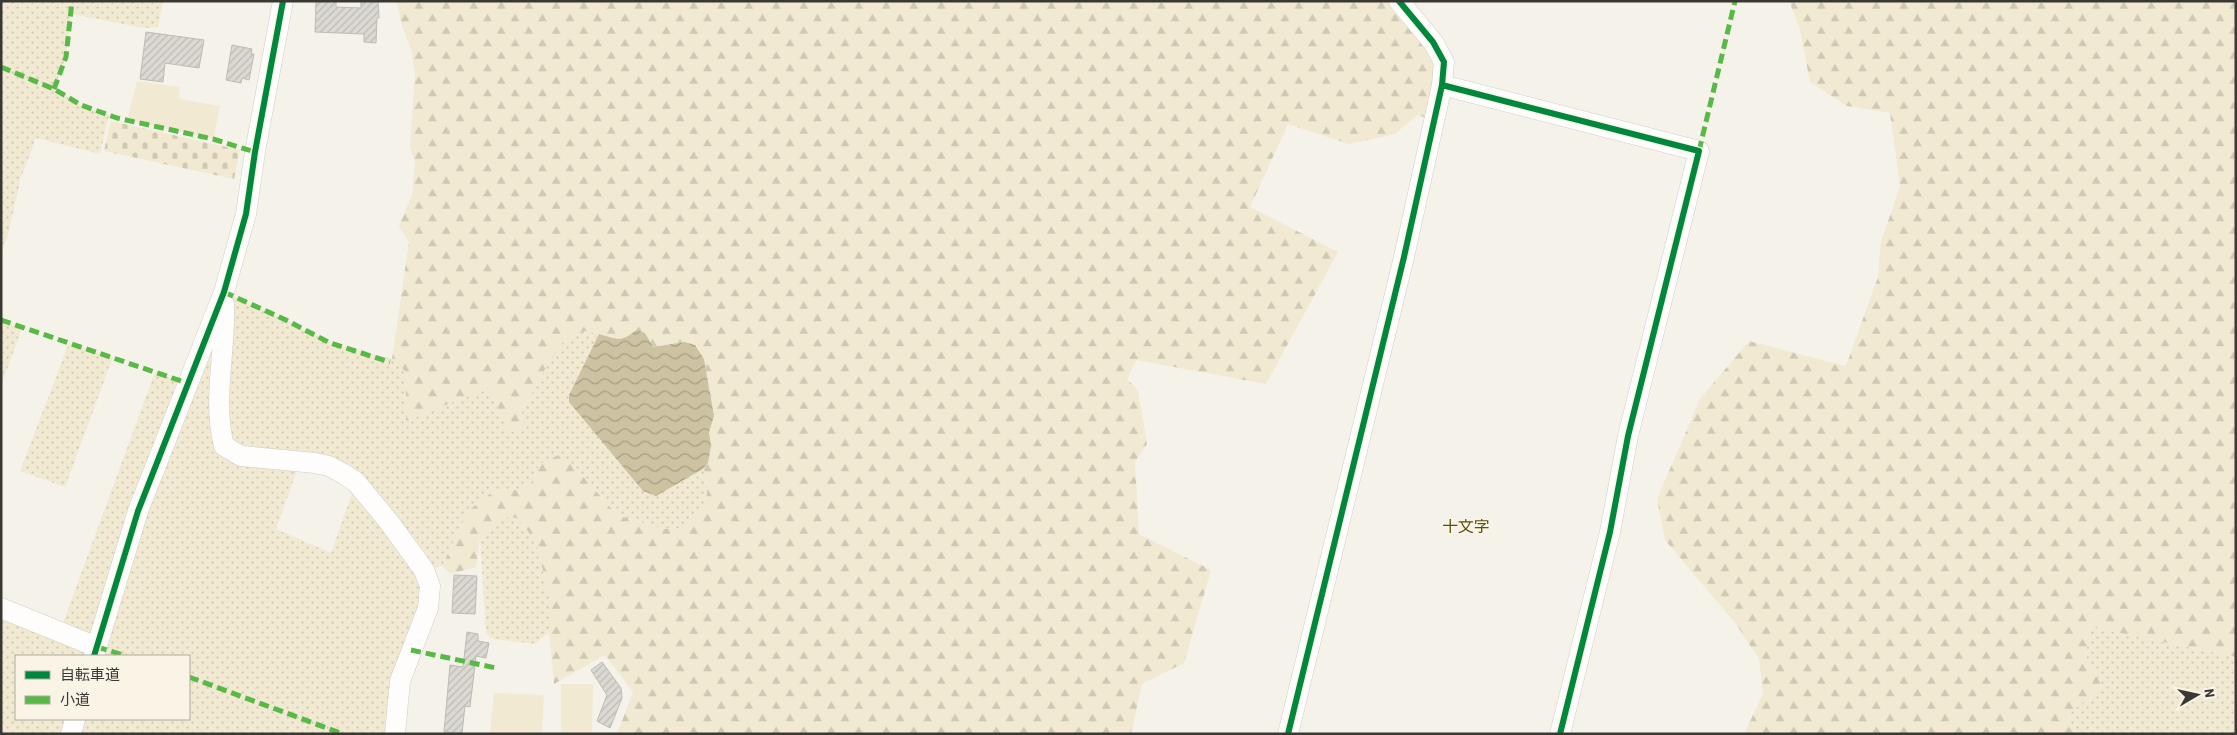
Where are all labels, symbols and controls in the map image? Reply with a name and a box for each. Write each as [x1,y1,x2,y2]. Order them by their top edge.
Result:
district label: 十文字 [1442,516,1490,538]
legend [15,655,190,720]
text: 自転車道 [60,665,120,686]
north arrow [2172,670,2222,720]
text: N [2198,687,2219,699]
text: 小道 [60,690,90,711]

